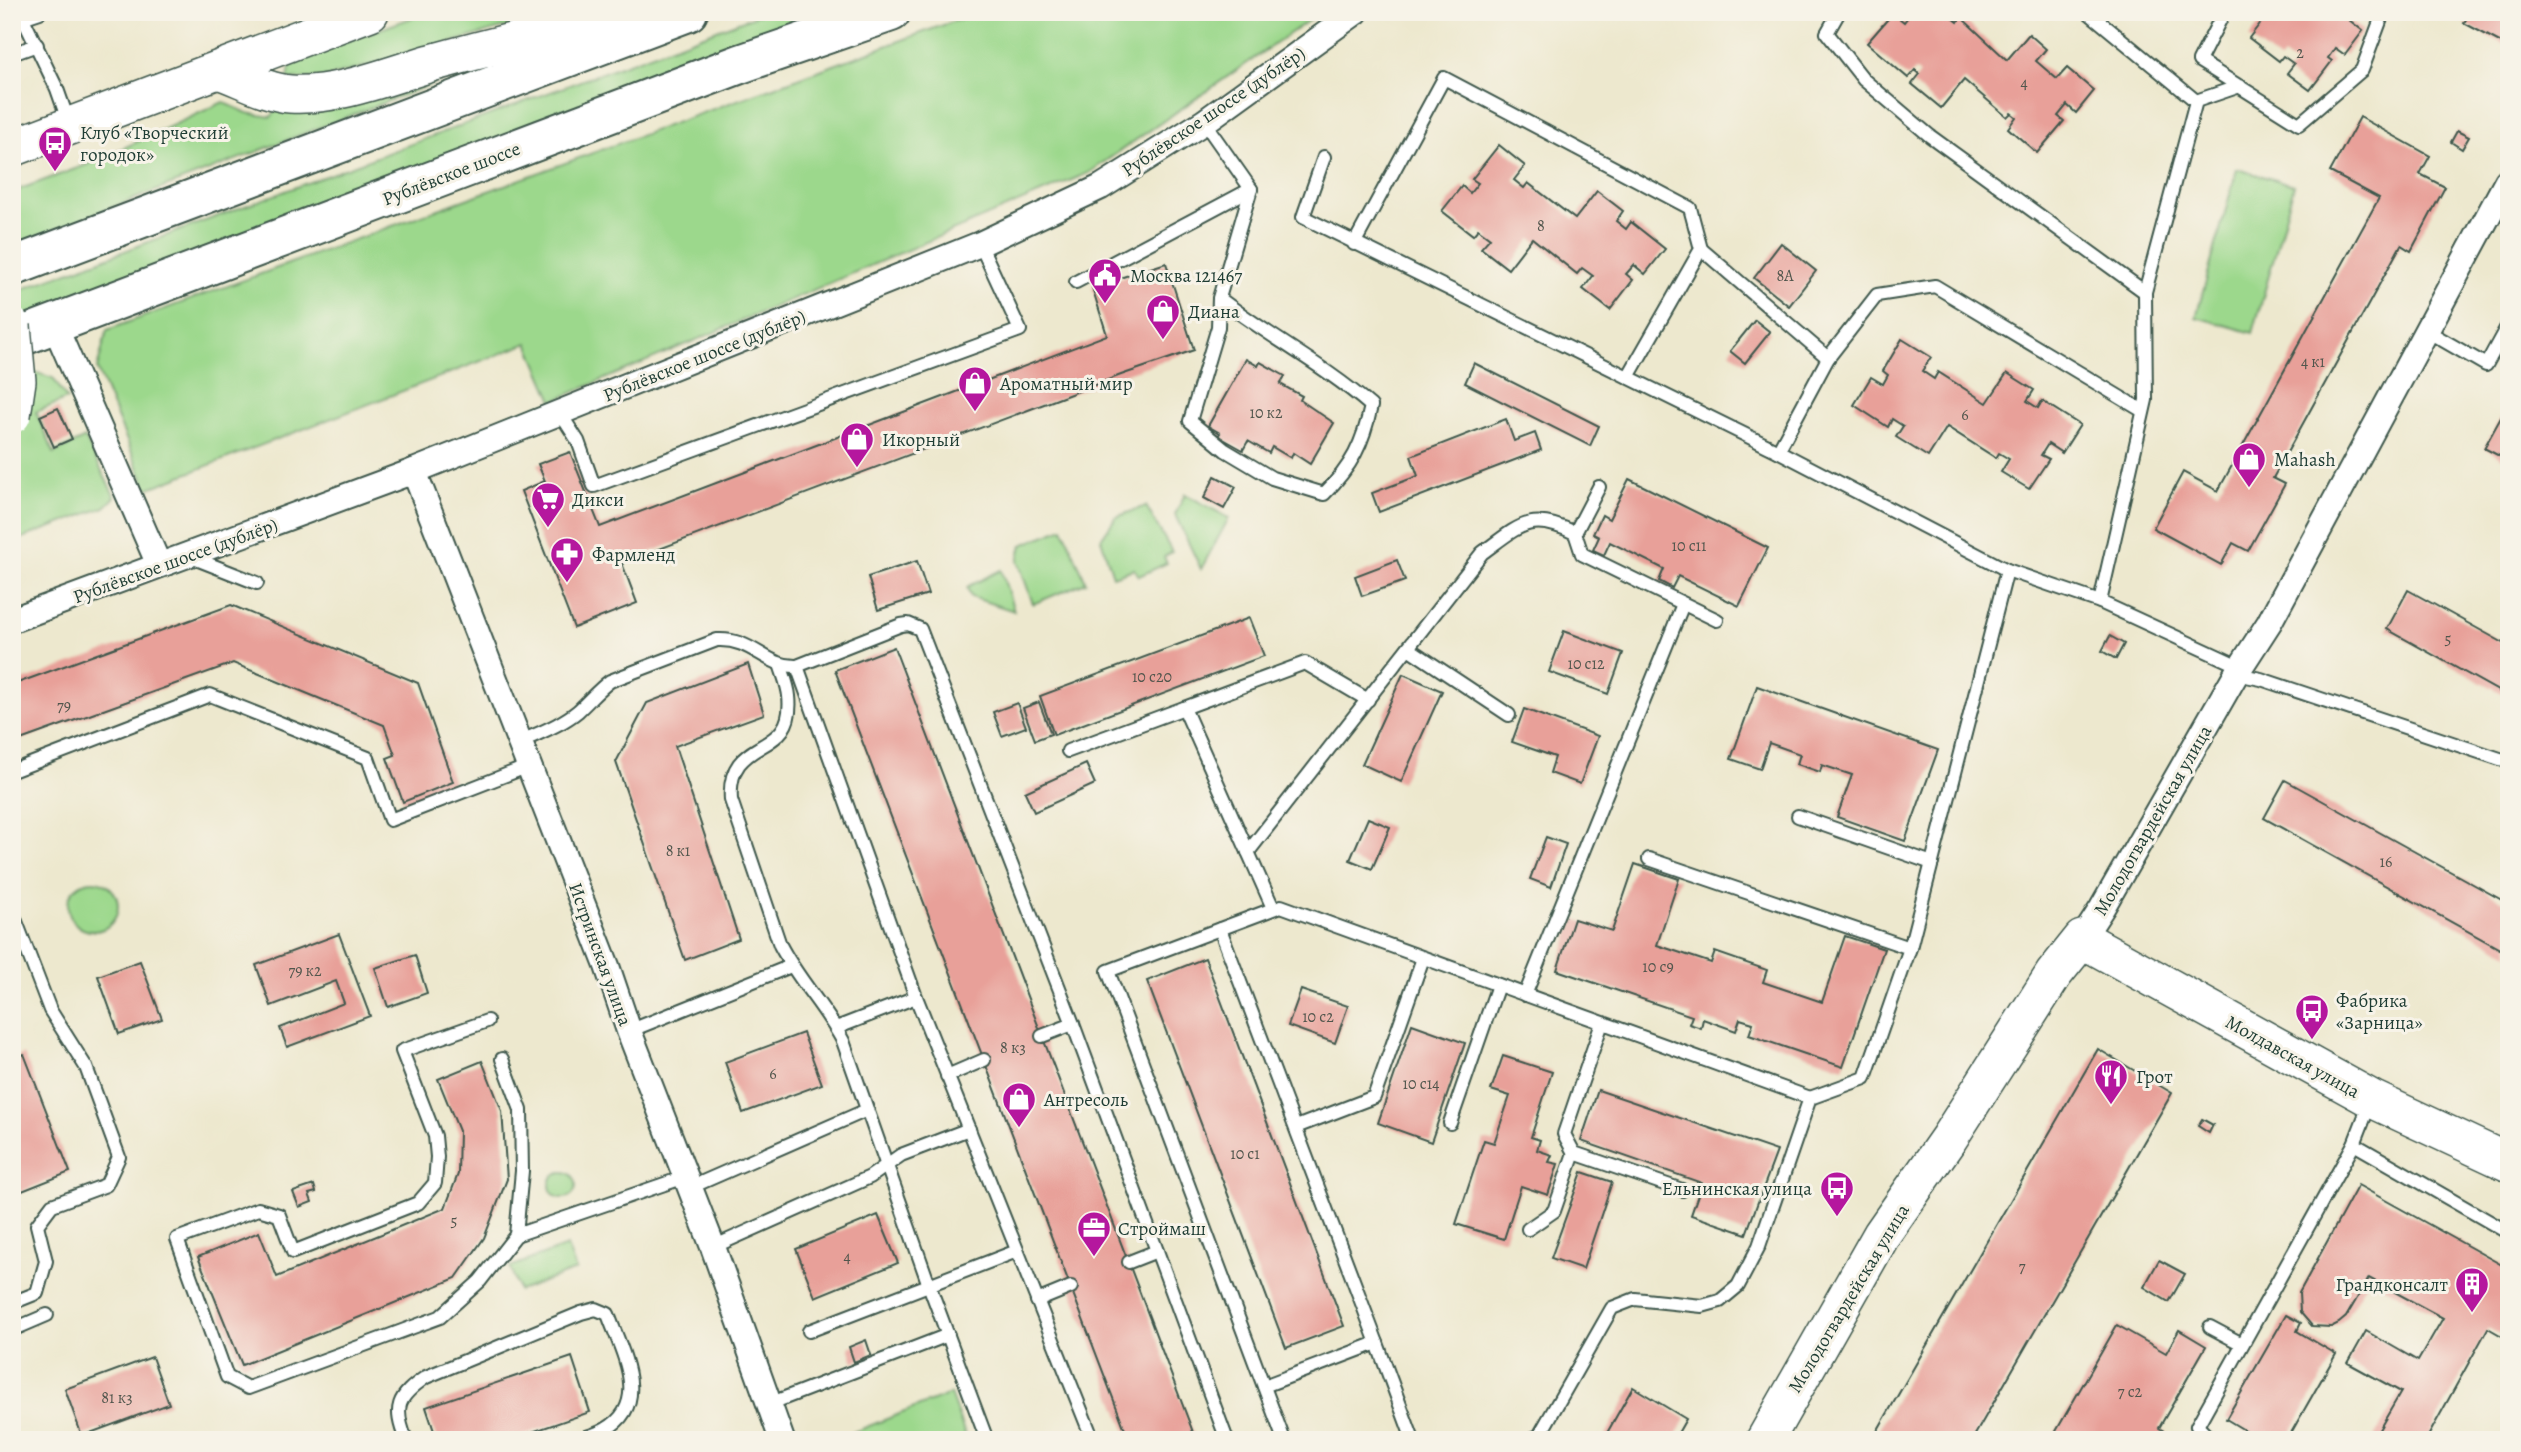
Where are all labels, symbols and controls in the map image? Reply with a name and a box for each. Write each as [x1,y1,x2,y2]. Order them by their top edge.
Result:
street label: Рублёвское шоссе (дублёр) [1117,41,1310,183]
house number: 2 [2296,42,2304,64]
house number: 4 [2020,72,2028,94]
place label: Клуб «Творческий городок» [80,120,229,168]
bus stop icon: Клуб «Творческий городок» [36,124,74,173]
street label: Рублёвское шоссе [379,136,524,212]
house number: 8 [1537,215,1545,237]
public building icon: Москва 121467 [1086,256,1124,305]
place label: Москва 121467 [1130,263,1242,289]
house number: 8А [1776,265,1794,287]
shop icon: Диана [1144,292,1182,341]
place label: Диана [1188,299,1240,325]
street label: Рублёвское шоссе (дублёр) [599,303,809,408]
house number: 4 к1 [2301,351,2326,373]
shop icon: Ароматный мир [956,364,994,413]
place label: Ароматный мир [999,371,1133,397]
house number: 10 к2 [1249,402,1283,424]
house number: 6 [1961,404,1969,426]
shop icon: Икорный [838,420,876,469]
place label: Икорный [882,427,960,453]
shop icon: Mahash [2230,440,2268,489]
place label: Mahash [2274,447,2336,473]
supermarket icon: Дикси [529,480,567,529]
place label: Дикси [572,487,624,513]
street label: Рублёвское шоссе (дублёр) [69,512,281,610]
pharmacy icon: Фармленд [548,535,586,584]
house number: 10 с11 [1671,535,1707,557]
place label: Фармленд [592,542,675,568]
house number: 5 [2445,628,2452,650]
house number: 10 с12 [1567,653,1605,675]
house number: 10 с20 [1132,666,1172,688]
house number: 79 [57,695,71,717]
street label: Молодогвардейская улица [2088,720,2218,921]
house number: 8 к1 [666,840,691,862]
house number: 16 [2380,851,2392,873]
street label: Истринская улица [562,879,638,1030]
house number: 10 с9 [1642,956,1674,978]
house number: 79 к2 [288,960,322,982]
place label: Фабрика «Зарница» [2336,988,2423,1036]
bus stop icon: Фабрика «Зарница» [2293,992,2331,1041]
house number: 10 с2 [1302,1006,1334,1028]
street label: Молдавская улица [2221,1009,2365,1105]
house number: 8 к3 [1000,1037,1026,1059]
restaurant icon: Грот [2092,1057,2130,1106]
house number: 6 [769,1063,777,1085]
place label: Грот [2136,1064,2173,1090]
house number: 10 с14 [1403,1073,1439,1095]
shop icon: Антресоль [1000,1080,1038,1129]
place label: Антресоль [1043,1087,1128,1113]
house number: 10 с1 [1230,1143,1260,1165]
bus stop icon: Ельнинская улица [1818,1169,1856,1218]
place label: Ельнинская улица [1662,1176,1812,1202]
street label: Молодогвардейская улица [1782,1199,1916,1398]
office icon: Строймаш [1075,1209,1113,1258]
house number: 5 [451,1210,458,1232]
place label: Строймаш [1118,1216,1206,1242]
house number: 4 [843,1246,851,1268]
house number: 7 [2019,1256,2026,1278]
building icon: Грандконсалт [2453,1265,2491,1314]
place label: Грандконсалт [2335,1272,2449,1298]
house number: 7 с2 [2118,1381,2143,1403]
house number: 81 к3 [101,1387,133,1409]

